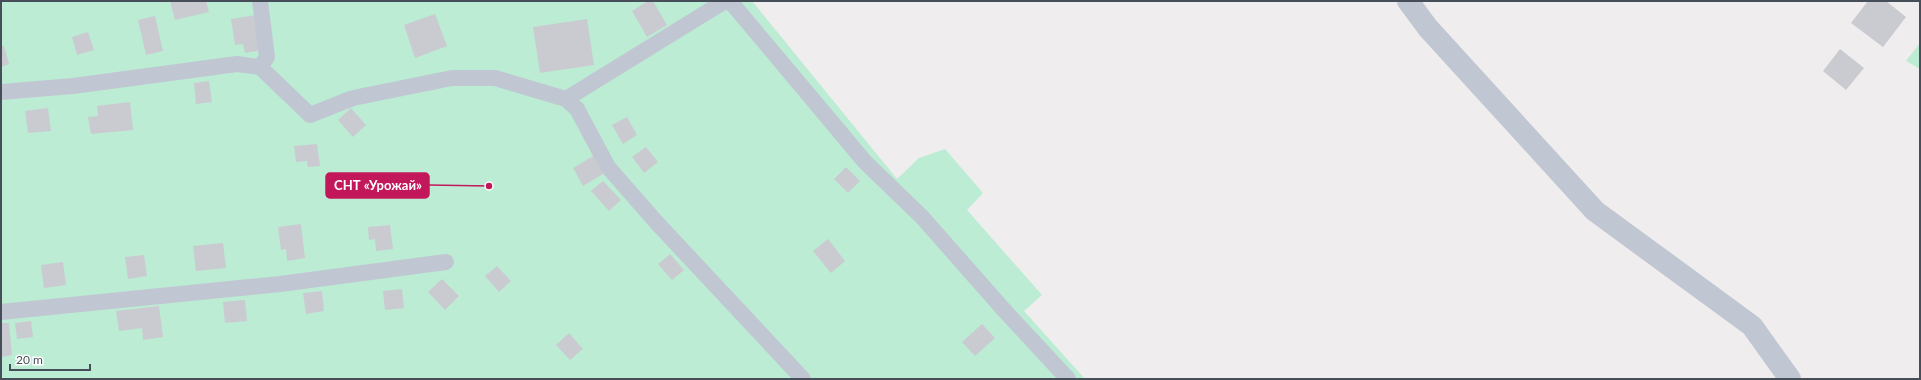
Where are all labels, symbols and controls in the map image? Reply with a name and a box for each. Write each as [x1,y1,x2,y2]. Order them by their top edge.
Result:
callout: СНТ «Урожай» [326,173,429,198]
text: СНТ «Урожай» [334,177,422,193]
scale bar [10,346,90,372]
text: 20 m [16,352,43,367]

